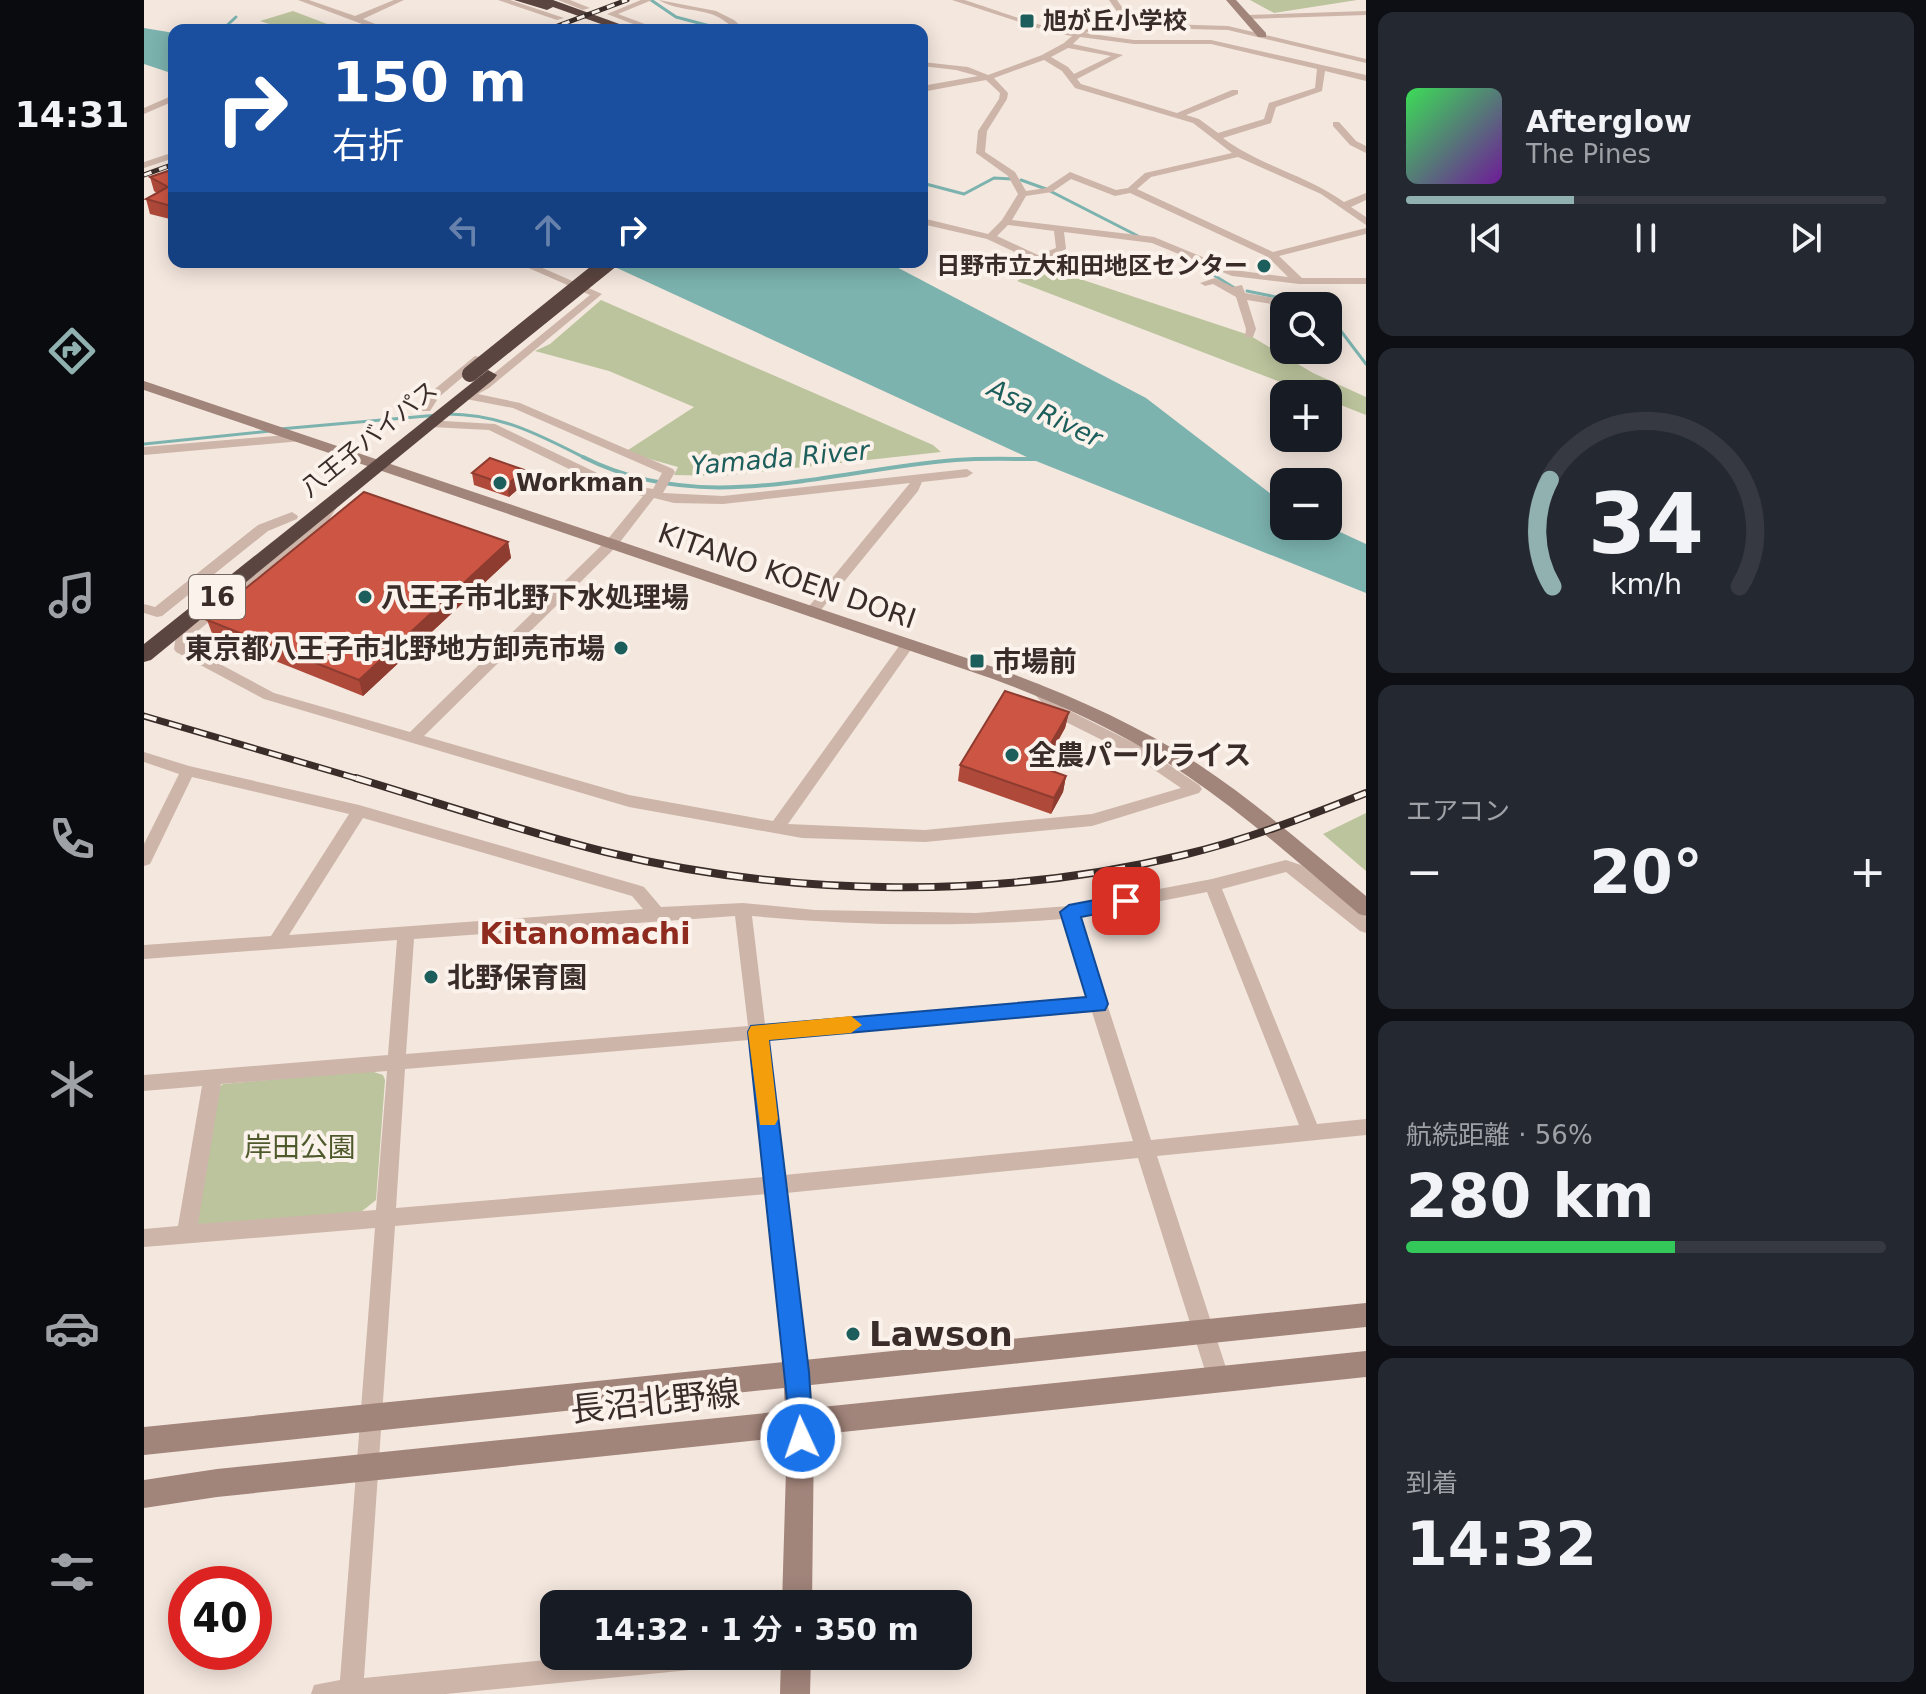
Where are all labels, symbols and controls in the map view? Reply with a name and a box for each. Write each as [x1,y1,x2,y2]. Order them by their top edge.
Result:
place label: 旭が丘小学校 [1043,7,1187,35]
marker: 旭が丘小学校 [1018,12,1036,30]
text: 150 m [332,49,527,114]
icon: right [200,56,304,160]
text: 14:31 [15,94,129,135]
text: Afterglow [1526,104,1692,139]
text: 右折 [332,125,404,166]
text: The Pines [1526,139,1651,169]
icon: left [442,208,486,252]
icon: ahead [526,208,570,252]
icon: right [610,208,654,252]
icon: previous [1464,216,1508,260]
icon: pause [1624,216,1668,260]
icon: next [1784,216,1828,260]
place label: 日野市立大和田地区センター [936,252,1248,280]
marker: 日野市立大和田地区センター [1255,257,1273,275]
map controls [1270,292,1342,540]
button: search [1270,292,1342,364]
icon: directions [44,323,100,379]
water label: Asa River [981,372,1109,454]
street label: 八王子バイパス [295,375,443,503]
button: + [1270,380,1342,452]
water label: Yamada River [690,435,873,481]
button: − [1270,468,1342,540]
place label: Workman [516,469,644,497]
marker: Workman [491,474,509,492]
text: 34 [1588,475,1704,572]
street label: KITANO KOEN DORI [654,516,920,636]
icon: music [44,567,100,623]
text: km/h [1610,567,1682,601]
road number: 16 [189,575,245,619]
place label: 八王子市北野下水処理場 [381,581,689,614]
marker: 八王子市北野下水処理場 [356,588,374,606]
place label: 東京都八王子市北野地方卸売市場 [185,632,605,665]
marker: 東京都八王子市北野地方卸売市場 [612,639,630,657]
place label: 市場前 [993,645,1077,678]
marker: 市場前 [968,652,986,670]
place label: 全農パールライス [1028,739,1251,772]
marker: 全農パールライス [1003,746,1021,764]
text: エアコン [1406,796,1510,826]
icon: phone [44,811,100,867]
text: 20° [1589,837,1703,907]
text: − [1406,846,1443,897]
text: + [1849,846,1886,897]
pin [1092,867,1160,935]
icon: arrive [1104,879,1148,923]
district label: Kitanomachi [479,916,691,951]
place label: 北野保育園 [447,961,587,994]
marker: 北野保育園 [422,968,440,986]
icon: climate [44,1056,100,1112]
text: 航続距離 · 56% [1406,1120,1593,1150]
park label: 岸田公園 [244,1131,356,1164]
text: 280 km [1406,1161,1655,1231]
icon: car [44,1300,100,1356]
place label: Lawson [869,1314,1013,1354]
marker: Lawson [844,1325,862,1343]
street label: 長沼北野線 [568,1372,742,1430]
position arrow [759,1396,843,1480]
text: 到着 [1406,1468,1458,1498]
text: 14:32 [1406,1509,1597,1579]
icon: filters [44,1544,100,1600]
speed limit sign: 40 [168,1566,272,1670]
text: 14:32 · 1 分 · 350 m [593,1612,919,1647]

